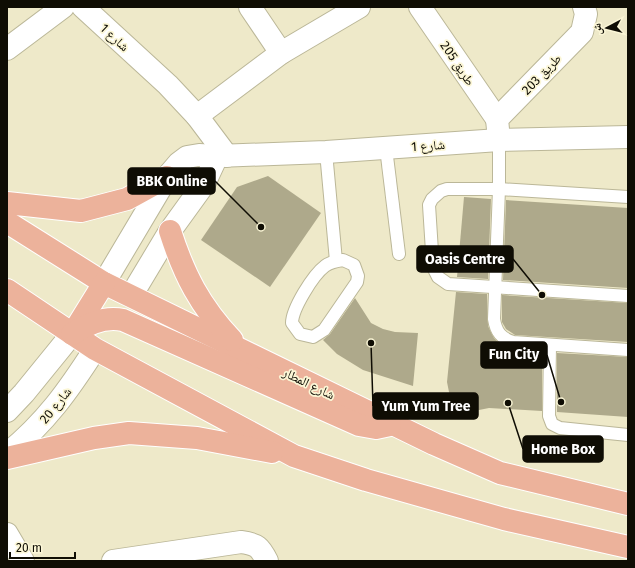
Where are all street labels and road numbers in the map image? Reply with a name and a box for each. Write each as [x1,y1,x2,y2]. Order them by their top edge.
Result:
street label: شارع 1 [96,20,132,56]
street label: طريق 205 [436,38,478,89]
street label: طريق 203 [519,51,565,98]
street label: شارع 1 [411,137,446,156]
street label: شارع المطار [279,364,337,404]
street label: شارع 20 [36,384,76,428]

